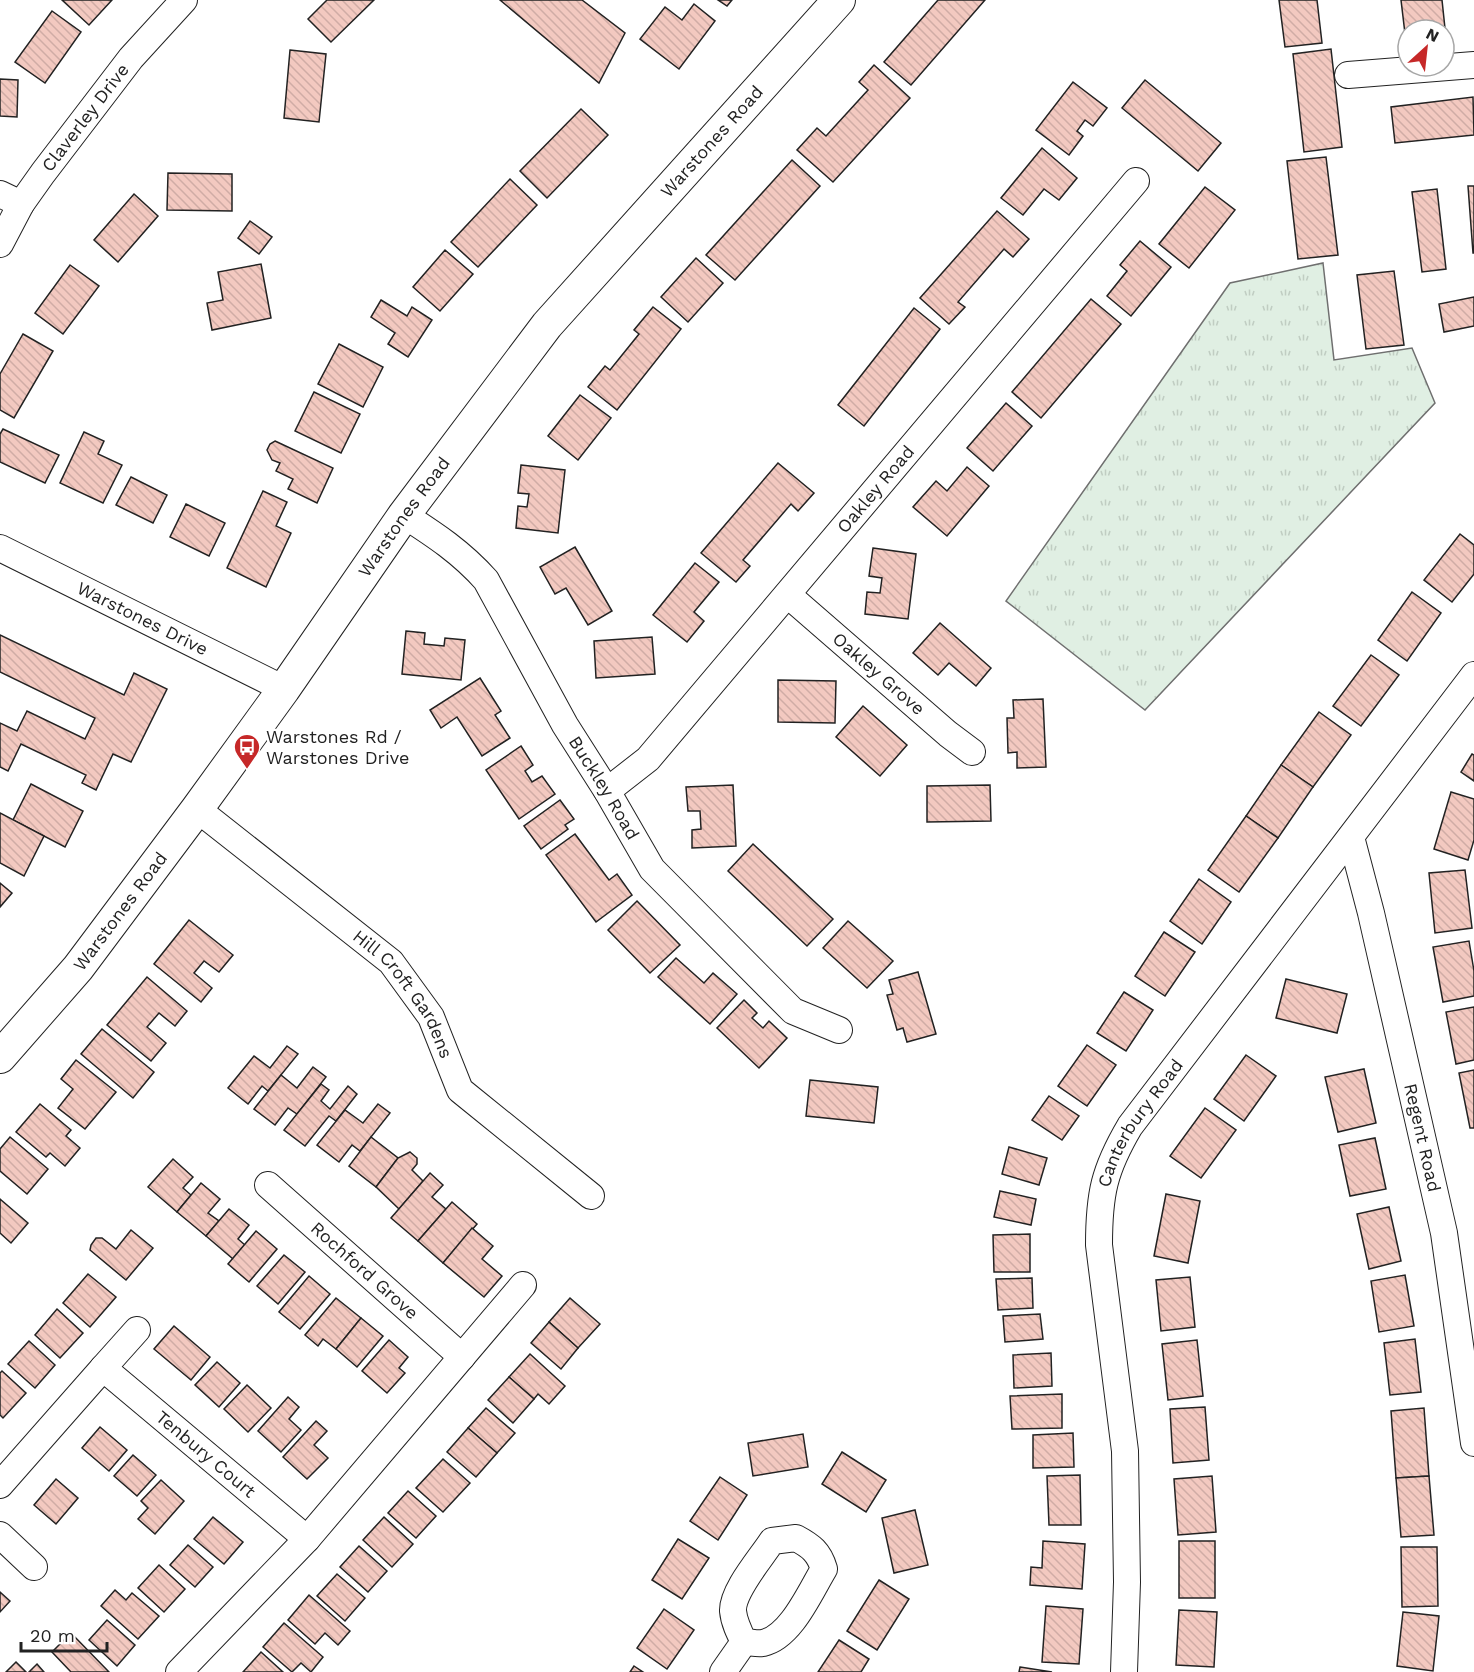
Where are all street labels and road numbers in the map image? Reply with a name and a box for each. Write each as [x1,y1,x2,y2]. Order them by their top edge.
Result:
street label: Claverley Drive [37,59,133,175]
street label: Warstones Road [656,81,767,201]
street label: Oakley Road [832,441,918,537]
street label: Warstones Road [354,453,454,581]
street label: Warstones Drive [74,577,212,660]
street label: Oakley Grove [829,628,929,719]
street label: Buckley Road [565,732,644,843]
street label: Warstones Road [69,848,171,975]
street label: Hill Croft Gardens [349,925,457,1061]
street label: Canterbury Road [1093,1055,1187,1189]
street label: Regent Road [1400,1081,1445,1194]
street label: Rochford Grove [307,1217,423,1323]
street label: Tenbury Court [152,1406,261,1502]

